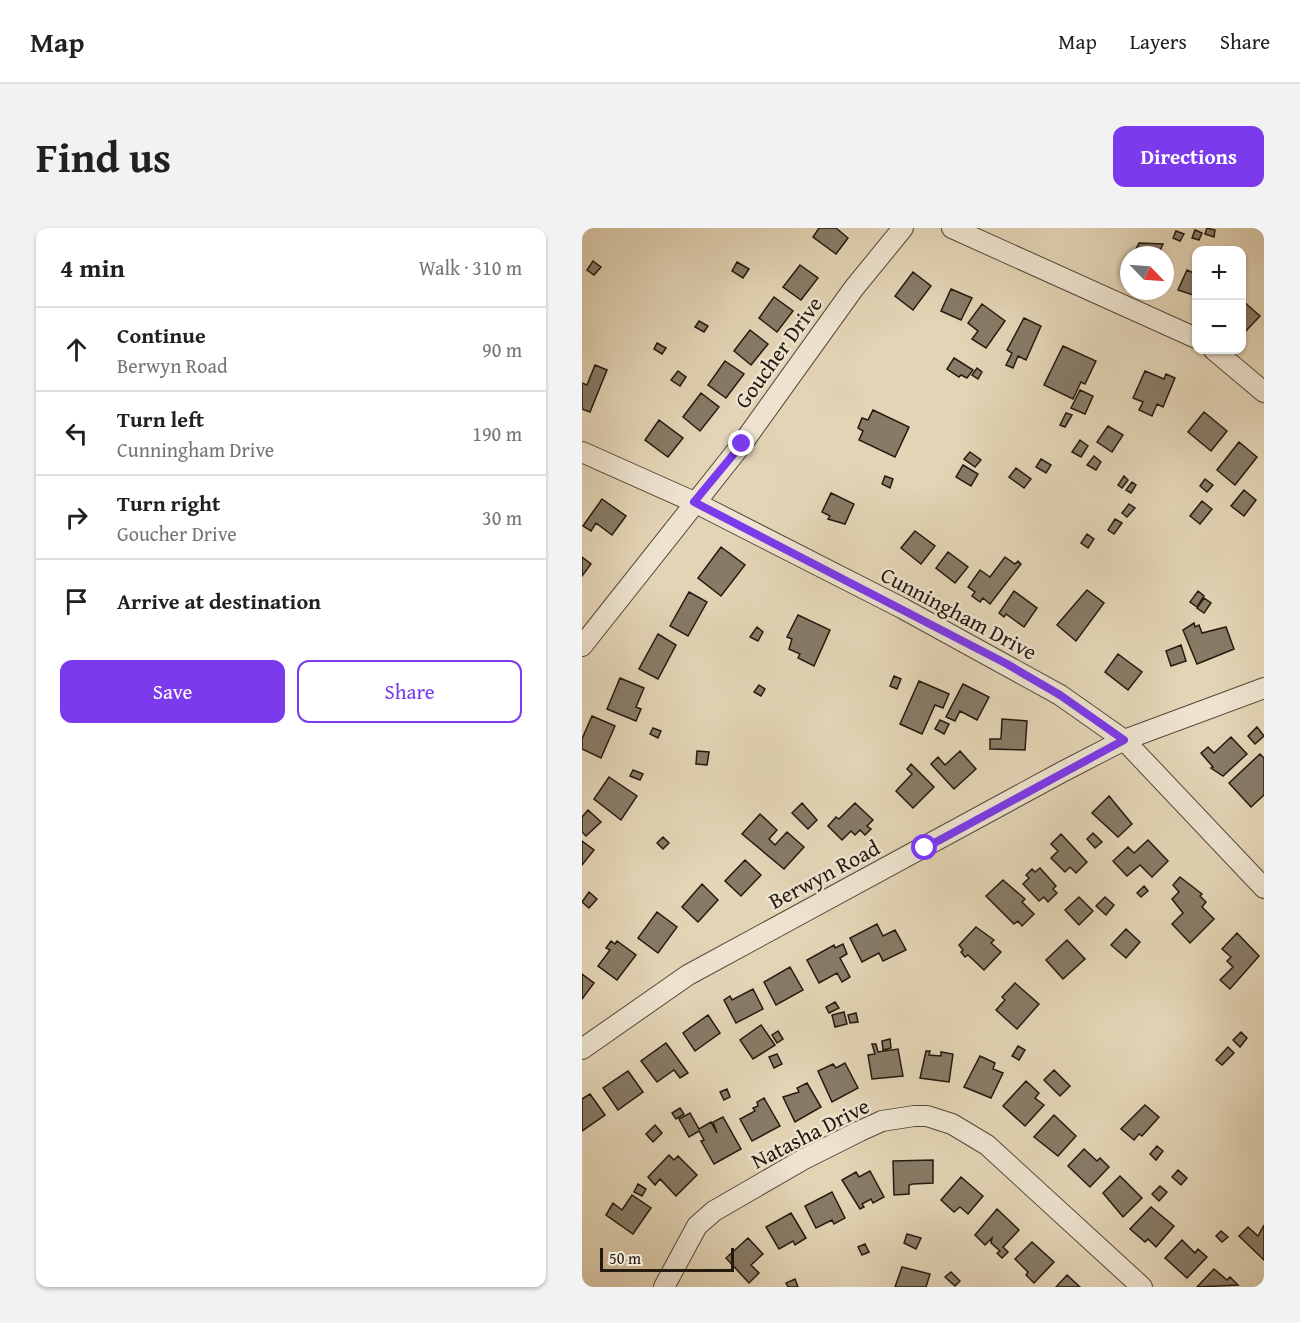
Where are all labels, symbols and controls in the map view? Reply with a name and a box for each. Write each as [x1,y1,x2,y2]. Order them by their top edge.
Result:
text: Map [30,21,84,62]
text: Map [1058,26,1097,57]
text: Layers [1130,26,1187,57]
text: Share [1220,26,1270,57]
text: Find us [36,126,171,187]
button: Directions [1113,126,1264,187]
north arrow [1120,246,1174,300]
map controls [1192,246,1246,354]
button: + [1192,246,1246,300]
text: 4 min [60,248,125,287]
text: Walk · 310 m [419,253,522,282]
street label: Goucher Drive [726,289,830,415]
button: − [1192,300,1246,354]
text: Continue [117,319,206,351]
icon: ahead [60,333,93,366]
text: 90 m [482,335,522,364]
text: Berwyn Road [117,351,228,380]
text: Turn left [117,403,204,435]
icon: left [60,417,93,450]
text: 190 m [472,419,522,448]
route end [728,430,754,456]
text: Cunningham Drive [117,435,274,464]
text: Turn right [117,487,220,519]
icon: right [60,501,93,534]
text: 30 m [482,503,522,532]
text: Goucher Drive [117,519,237,548]
street label: Cunningham Drive [875,558,1043,668]
icon: arrive [60,585,93,618]
text: Arrive at destination [117,585,321,617]
button: Save [60,660,285,723]
button: Share [297,660,522,723]
street label: Berwyn Road [763,831,885,917]
route start [911,834,937,860]
street label: Natasha Drive [745,1090,875,1176]
scale bar [600,1245,734,1272]
text: 50 m [609,1246,641,1270]

